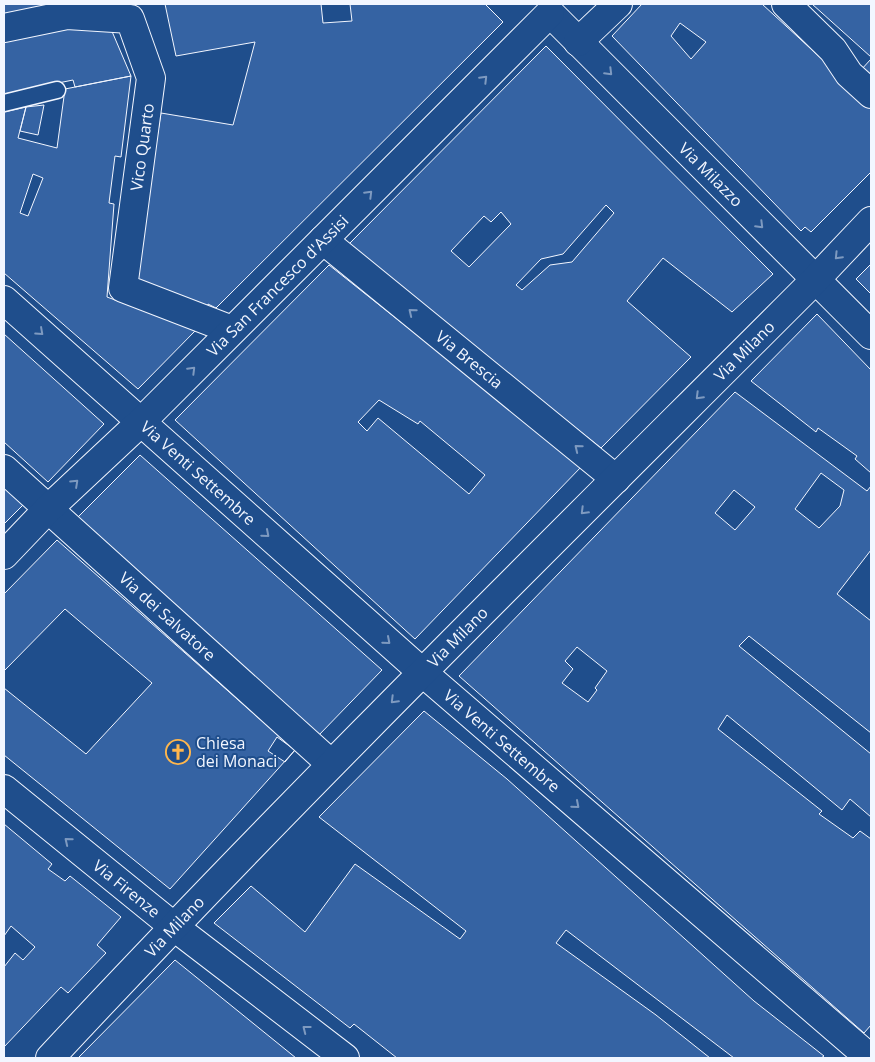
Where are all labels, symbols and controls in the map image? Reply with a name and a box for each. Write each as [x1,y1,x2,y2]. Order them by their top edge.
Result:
one-way arrow [603,67,612,76]
one-way arrow [478,76,487,85]
street label: Vico Quarto [125,102,159,192]
street label: Via Milazzo [674,137,748,212]
one-way arrow [363,191,372,200]
street label: Via San Francesco d'Assisi [202,210,353,361]
one-way arrow [755,219,764,228]
one-way arrow [835,250,844,259]
one-way arrow [408,309,417,318]
street label: Via Milano [709,316,779,386]
street label: Via Brescia [431,325,508,394]
one-way arrow [34,327,43,336]
one-way arrow [186,367,195,376]
one-way arrow [695,390,704,399]
street label: Via Venti Settembre [136,416,261,530]
one-way arrow [575,445,584,453]
one-way arrow [69,480,78,489]
one-way arrow [580,505,589,514]
one-way arrow [260,528,269,537]
street label: Via dei Salvatore [114,567,220,666]
street label: Via Milano [422,602,493,672]
one-way arrow [382,636,391,645]
street label: Via Venti Settembre [439,684,565,797]
one-way arrow [391,694,400,703]
place label: Chiesa dei Monaci [196,732,277,772]
church icon: Chiesa dei Monaci [165,739,191,765]
one-way arrow [571,799,580,808]
one-way arrow [65,838,74,847]
street label: Via Firenze [88,855,165,922]
street label: Via Milano [140,891,209,962]
one-way arrow [303,1026,312,1034]

